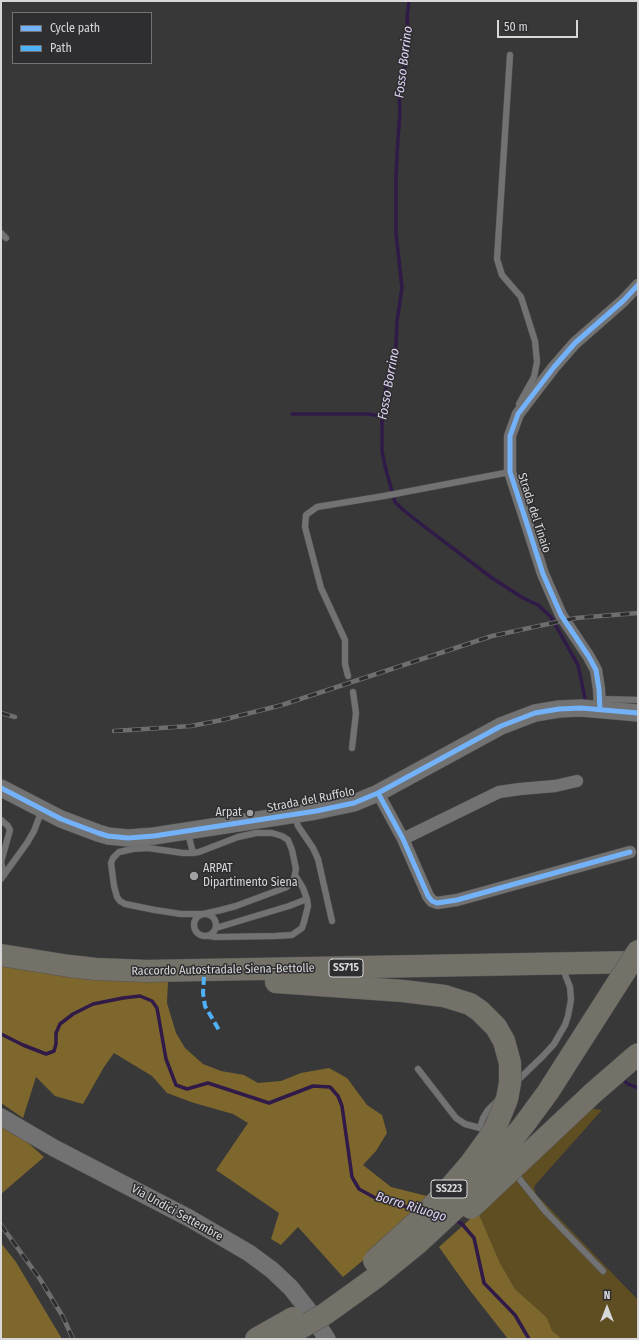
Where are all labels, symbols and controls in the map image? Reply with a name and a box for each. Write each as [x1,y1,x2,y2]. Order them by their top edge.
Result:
legend [12,12,152,64]
scale bar [499,12,580,38]
text: 50 m [504,20,528,34]
text: Cycle path [50,21,100,35]
water label: Fosso Borrino [392,25,416,99]
text: Path [50,41,72,55]
water label: Fosso Borrino [375,347,403,421]
street label: Strada del Tinaio [514,471,554,555]
street label: Strada del Ruffolo [266,784,356,816]
place label: Arpat [215,806,242,820]
marker: Arpat [245,808,255,818]
place label: ARPAT Dipartimento Siena [203,862,298,890]
marker: ARPAT Dipartimento Siena [188,870,200,882]
road number: SS715 [329,959,363,977]
street label: Raccordo Autostradale Siena-Bettolle [131,961,315,979]
road number: SS223 [431,1180,467,1198]
street label: Via Undici Settembre [129,1182,225,1244]
water label: Borro Riluogo [374,1189,448,1225]
north arrow [587,1288,627,1328]
text: N [604,1289,610,1302]

